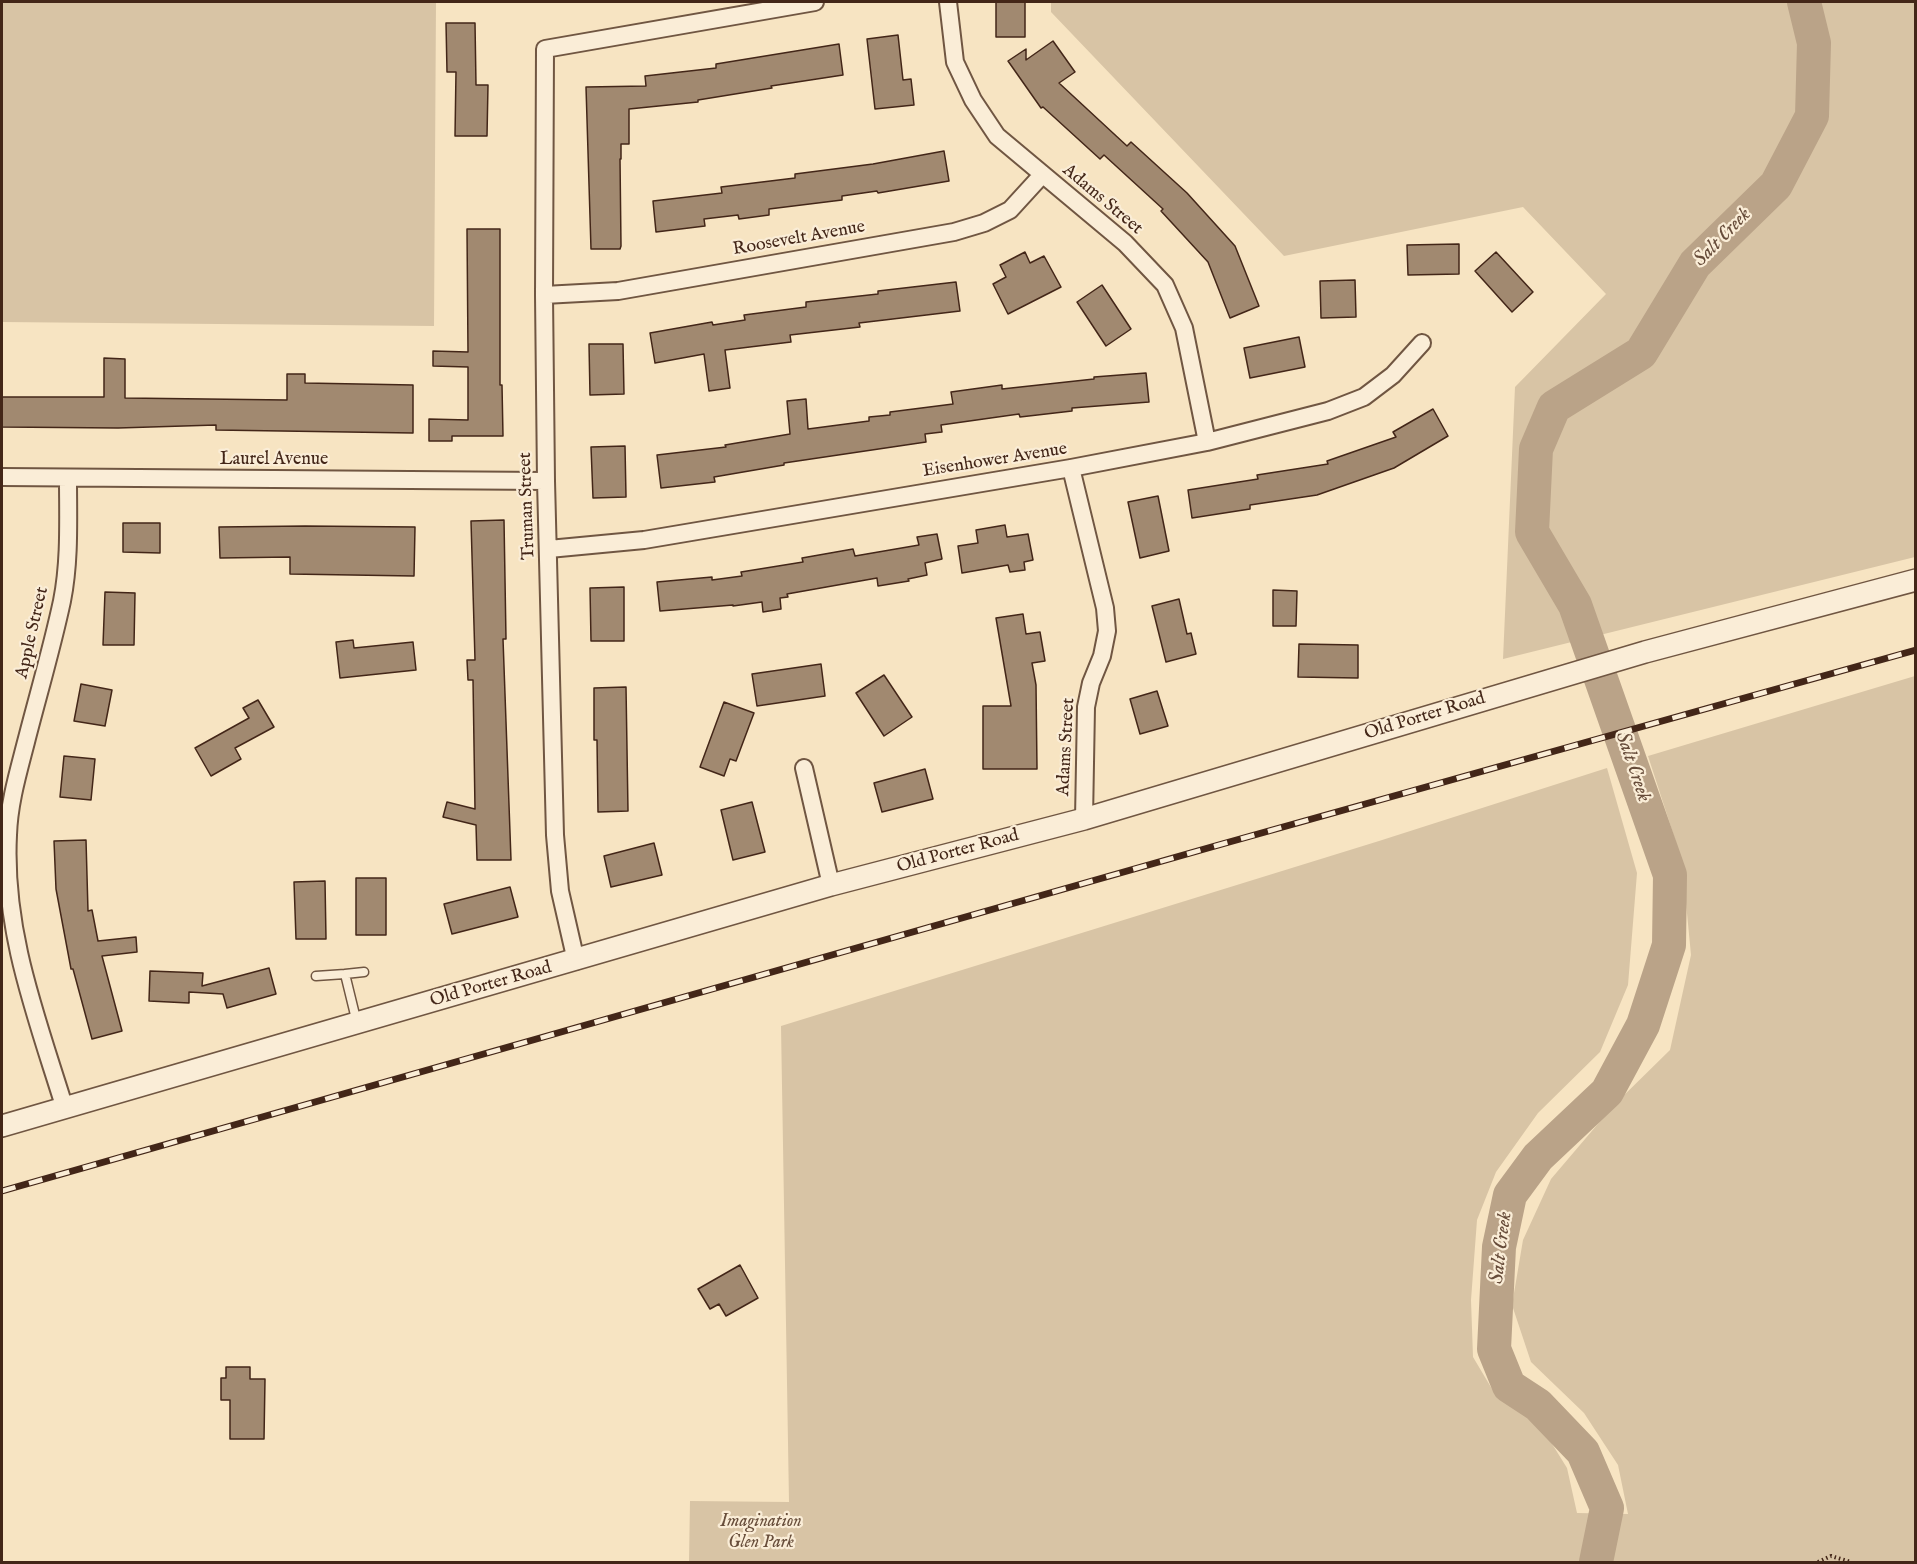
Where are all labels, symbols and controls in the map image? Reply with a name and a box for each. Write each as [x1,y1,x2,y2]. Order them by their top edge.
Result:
street label: Adams Street [1057,160,1147,240]
water label: Salt Creek [1689,204,1757,272]
street label: Roosevelt Avenue [731,217,867,261]
street label: Eisenhower Avenue [921,439,1069,483]
street label: Laurel Avenue [220,449,328,471]
street label: Truman Street [515,452,541,560]
street label: Apple Street [12,585,54,681]
street label: Old Porter Road [1362,688,1488,746]
street label: Adams Street [1054,697,1080,797]
water label: Salt Creek [1609,729,1655,805]
street label: Old Porter Road [895,825,1021,879]
street label: Old Porter Road [428,957,554,1013]
water label: Salt Creek [1486,1211,1518,1285]
park label: Imagination Glen Park [720,1511,802,1553]

